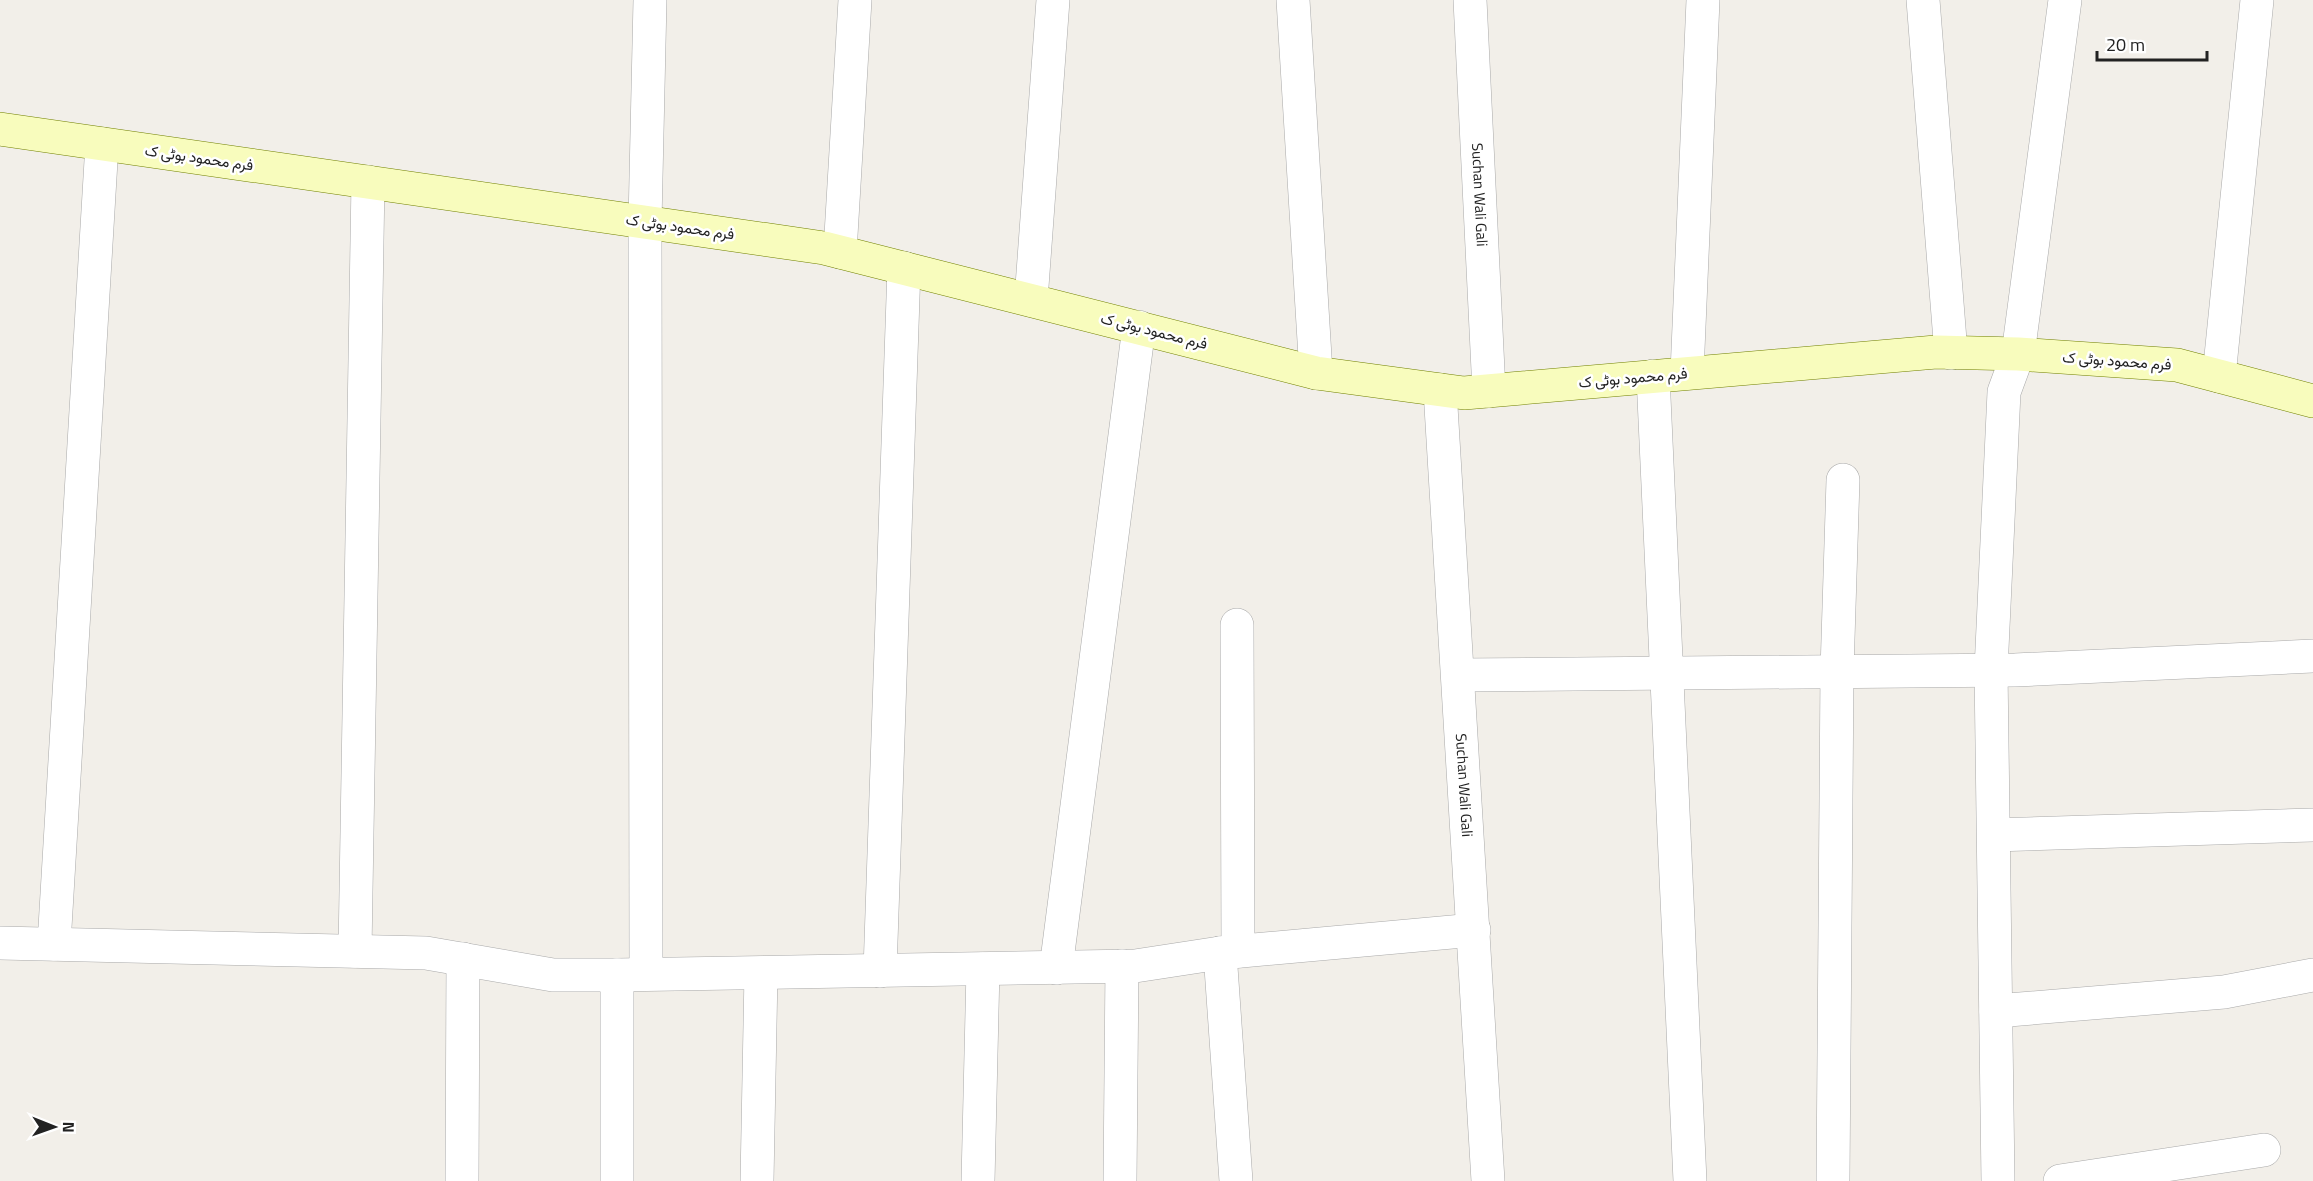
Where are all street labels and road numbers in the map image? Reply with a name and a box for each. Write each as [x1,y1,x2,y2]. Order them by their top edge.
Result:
street label: فرم محمود بوٹی ک [143,139,255,177]
street label: Suchan Wali Gali [1466,142,1494,247]
street label: فرم محمود بوٹی ک [624,208,736,246]
street label: فرم محمود بوٹی ک [1098,306,1210,355]
street label: فرم محمود بوٹی ک [2062,345,2173,376]
street label: فرم محمود بوٹی ک [1577,361,1689,394]
street label: Suchan Wali Gali [1450,733,1479,838]

